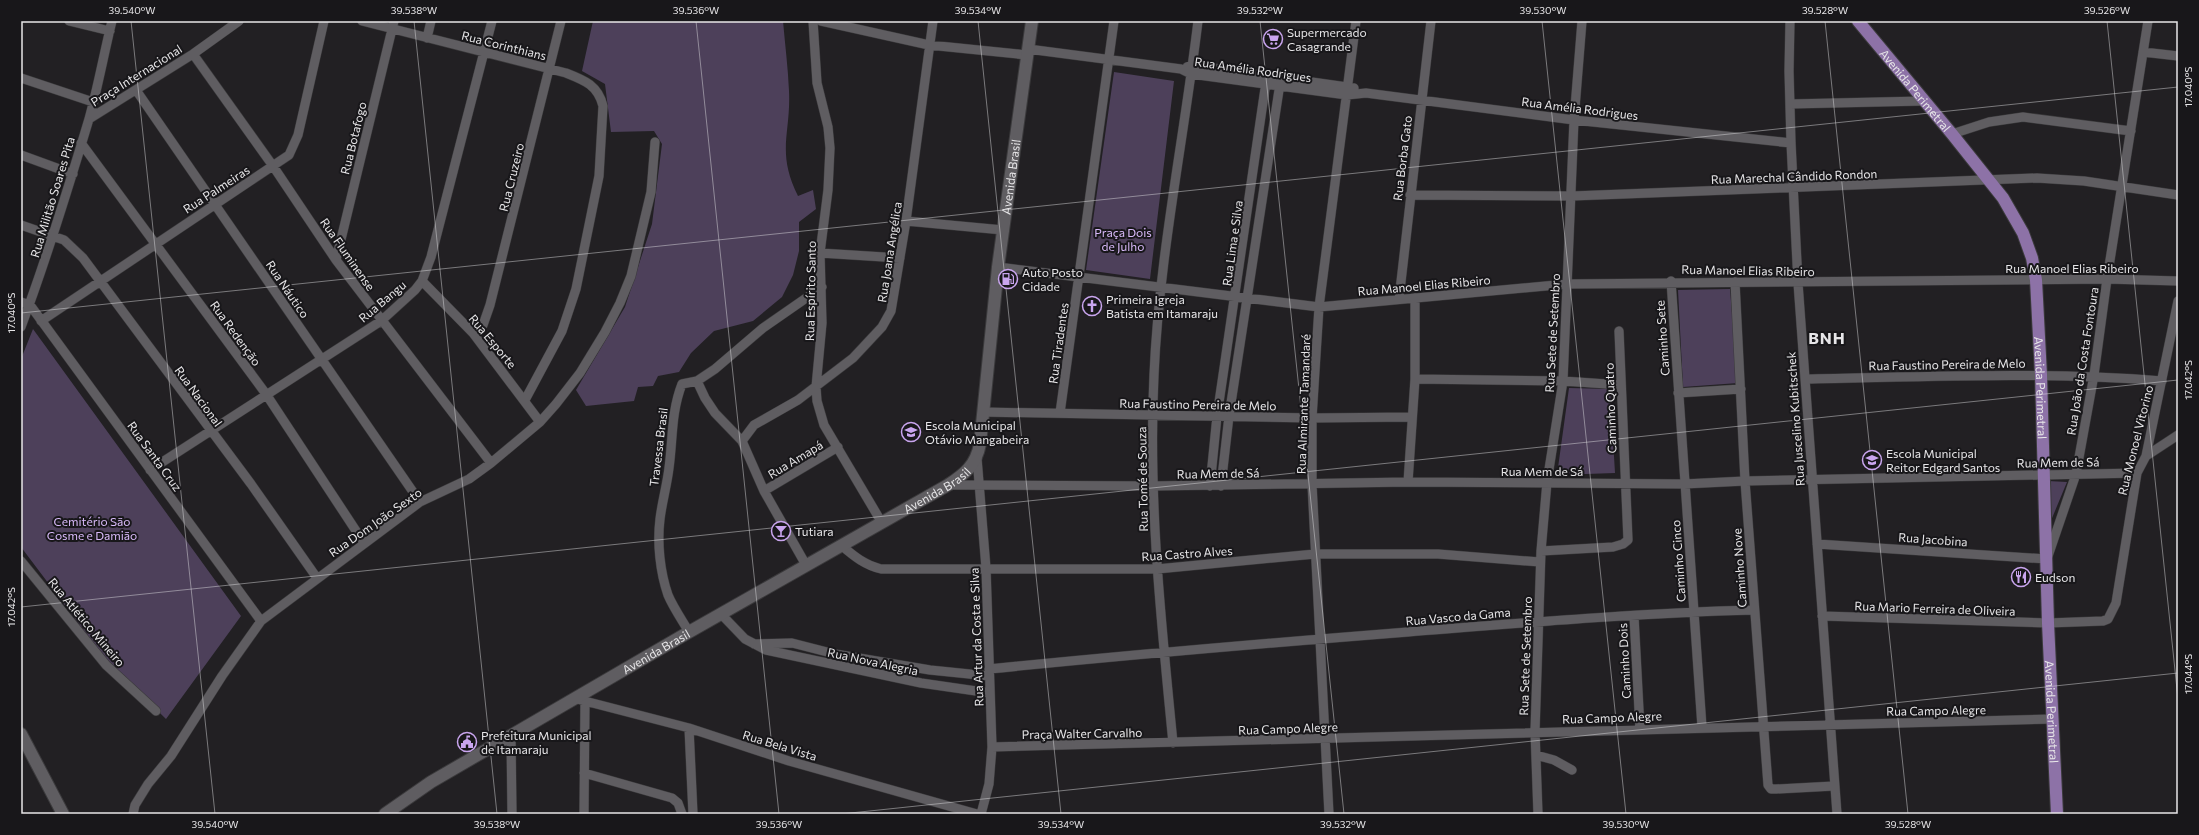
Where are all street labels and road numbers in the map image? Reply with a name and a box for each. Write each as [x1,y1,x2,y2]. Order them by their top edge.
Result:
street label: Rua Corinthians [460,28,548,62]
street label: Praça Internacional [88,41,184,109]
street label: Avenida Perimetral [1877,46,1954,134]
street label: Rua Amélia Rodrigues [1194,54,1312,84]
street label: Rua Amélia Rodrigues [1521,94,1639,122]
street label: Rua Botafogo [337,100,369,176]
street label: Rua Borba Gato [1390,115,1414,201]
street label: Rua Militão Soares Pita [27,135,77,259]
street label: Avenida Brasil [998,138,1023,215]
street label: Rua Cruzeiro [496,141,526,213]
street label: Rua Palmeiras [180,162,252,216]
street label: Rua Marechal Cândido Rondon [1710,166,1878,186]
street label: Rua Lima e Silva [1219,199,1245,287]
street label: Rua Joana Angélica [874,201,905,304]
street label: Rua Fluminense [318,215,378,293]
street label: Rua Espírito Santo [802,241,818,341]
street label: Rua Náutico [264,258,312,320]
street label: Rua Manoel Elias Ribeiro [2005,261,2139,275]
street label: Rua Manoel Elias Ribeiro [1681,262,1815,278]
street label: Rua Manoel Elias Ribeiro [1357,272,1491,298]
street label: Rua Sete de Setembro [1542,273,1562,393]
street label: Rua Bangu [356,277,408,325]
street label: Rua João da Costa Fontoura [2063,286,2102,436]
street label: Rua Redenção [208,298,264,368]
street label: Caminho Sete [1652,300,1672,376]
street label: Rua Tiradentes [1045,302,1071,384]
street label: Rua Esporte [466,311,520,371]
street label: Rua Almirante Tamandaré [1294,334,1312,474]
street label: Avenida Perimetral [2032,336,2050,439]
street label: Rua Juscelino Kubitschek [1783,351,1808,487]
street label: Rua Faustino Pereira de Melo [1868,356,2026,372]
street label: Caminho Quatro [1601,362,1619,454]
street label: Rua Nacional [172,363,226,429]
street label: Rua Monoel Vitorino [2115,384,2155,496]
street label: Rua Faustino Pereira de Melo [1119,396,1277,412]
street label: Travessa Brasil [646,407,670,487]
street label: Rua Santa Cruz [125,418,185,494]
street label: Rua Tomé de Souza [1134,426,1150,532]
street label: Rua Amapá [765,437,825,481]
street label: Rua Mem de Sá [2017,454,2099,470]
street label: Avenida Brasil [901,464,973,516]
street label: Rua Mem de Sá [1501,464,1583,478]
street label: Rua Mem de Sá [1177,465,1259,481]
street label: Rua Dom João Sexto [326,485,425,560]
street label: Caminho Cinco [1668,519,1688,603]
street label: Caminho Nove [1729,528,1749,608]
street label: Rua Jacobina [1898,530,1968,549]
street label: Rua Castro Alves [1141,543,1233,563]
street label: Rua Artur da Costa e Silva [967,567,985,707]
street label: Rua Atlético Mineiro [46,575,128,669]
street label: Rua Sete de Setembro [1516,596,1534,716]
street label: Rua Mario Ferreira de Oliveira [1854,598,2016,618]
street label: Rua Vasco da Gama [1405,604,1511,628]
street label: Caminho Dois [1615,623,1633,699]
street label: Avenida Brasil [619,626,692,676]
street label: Rua Nova Alegria [826,645,920,677]
street label: Avenida Perimetral [2043,660,2062,763]
street label: Rua Campo Alegre [1886,702,1986,718]
street label: Rua Campo Alegre [1562,708,1662,726]
street label: Rua Campo Alegre [1238,719,1338,737]
street label: Praça Walter Carvalho [1021,725,1143,741]
street label: Rua Bela Vista [741,727,819,763]

